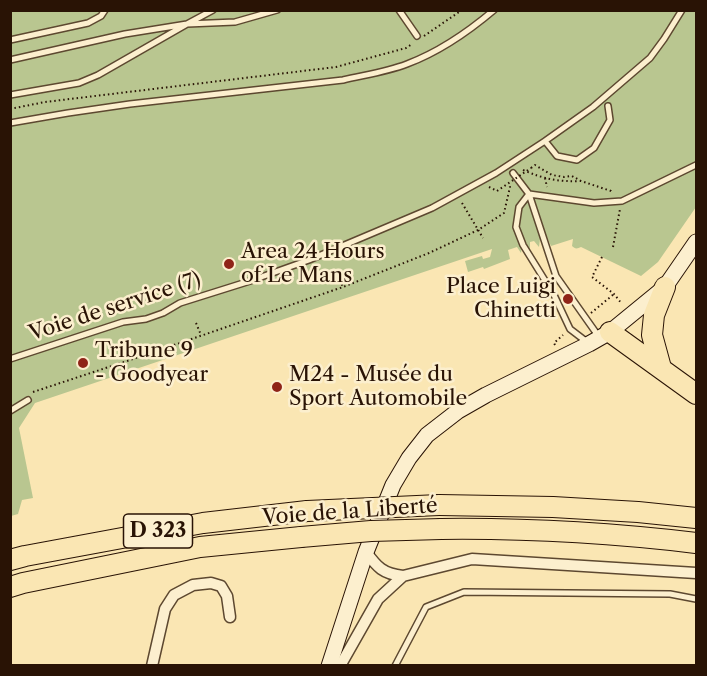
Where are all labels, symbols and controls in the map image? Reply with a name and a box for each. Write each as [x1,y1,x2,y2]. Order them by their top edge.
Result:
place label: Area 24 Hours of Le Mans [241,239,385,289]
marker: Area 24 Hours of Le Mans [222,257,236,271]
street label: Voie de service (7) [26,267,204,347]
place label: Place Luigi Chinetti [446,274,556,324]
marker: Place Luigi Chinetti [561,292,575,306]
place label: Tribune 9 - Goodyear [95,338,208,388]
marker: Tribune 9 - Goodyear [76,356,90,370]
place label: M24 - Musée du Sport Automobile [289,362,467,412]
marker: M24 - Musée du Sport Automobile [270,380,284,394]
street label: Voie de la Liberté [262,493,438,531]
road number: D 323 [124,514,192,548]

